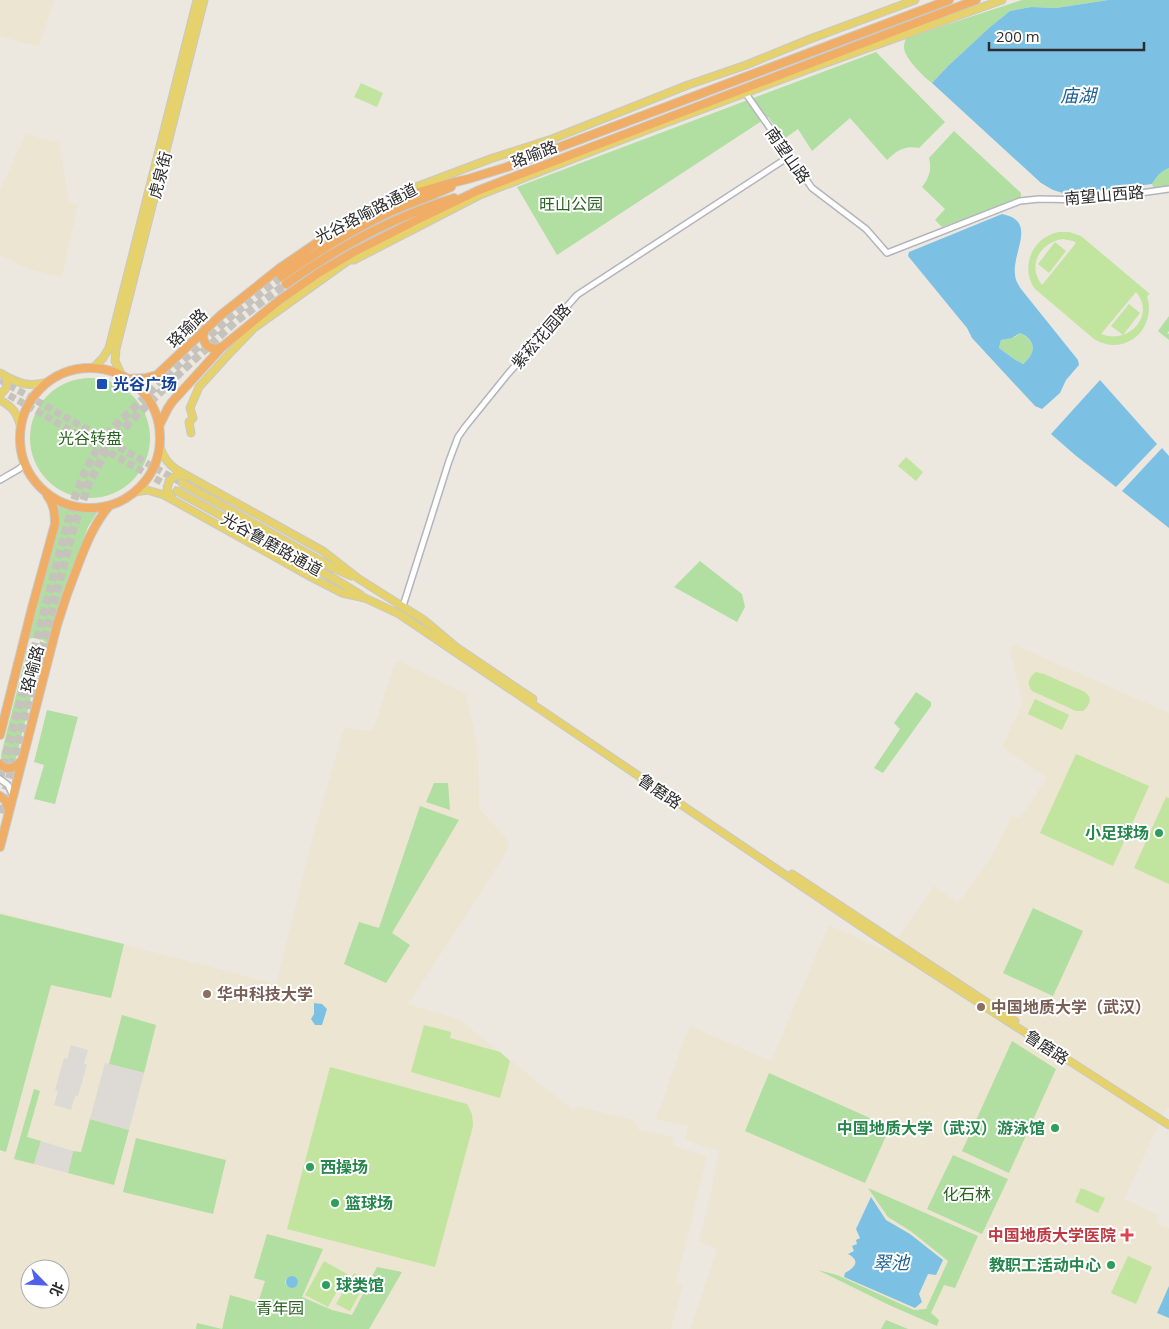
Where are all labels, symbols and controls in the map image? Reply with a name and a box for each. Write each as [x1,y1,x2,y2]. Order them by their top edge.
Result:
scale bar [989,20,1144,52]
text: 200 m [996,26,1040,46]
water label: 庙湖 [1060,83,1099,107]
street label: 南望山路 [761,122,815,188]
street label: 珞喻路 [508,135,560,173]
street label: 虎泉街 [143,149,177,201]
street label: 光谷珞喻路通道 [311,178,421,248]
street label: 南望山西路 [1063,181,1145,209]
park label: 旺山公园 [539,193,603,215]
street label: 紫菘花园路 [506,299,576,373]
street label: 珞瑜路 [162,303,212,353]
place label: 光谷广场 [113,373,177,395]
marker: 光谷广场 [95,377,109,391]
park label: 光谷转盘 [58,427,122,449]
street label: 光谷鲁磨路通道 [218,507,326,581]
street label: 珞喻路 [15,643,49,695]
street label: 鲁磨路 [634,768,686,814]
place label: 小足球场 [1085,822,1149,844]
marker: 小足球场 [1153,827,1165,839]
place label: 华中科技大学 [217,983,313,1005]
marker: 华中科技大学 [201,988,213,1000]
place label: 中国地质大学（武汉） [991,996,1151,1018]
marker: 中国地质大学（武汉） [975,1001,987,1013]
street label: 鲁磨路 [1021,1025,1073,1069]
place label: 中国地质大学（武汉）游泳馆 [837,1117,1045,1139]
marker: 中国地质大学（武汉）游泳馆 [1049,1122,1061,1134]
place label: 西操场 [320,1156,368,1178]
marker: 西操场 [304,1161,316,1173]
park label: 化石林 [943,1183,991,1205]
place label: 篮球场 [345,1192,393,1214]
marker: 篮球场 [329,1197,341,1209]
place label: 中国地质大学医院 [988,1224,1116,1246]
marker: 中国地质大学医院 [1120,1228,1134,1242]
water label: 翠池 [873,1250,911,1274]
place label: 教职工活动中心 [989,1254,1101,1276]
north arrow [20,1259,70,1309]
marker: 教职工活动中心 [1105,1259,1117,1271]
place label: 球类馆 [336,1274,384,1296]
text: 北 [46,1279,69,1300]
marker: 球类馆 [320,1279,332,1291]
park label: 青年园 [256,1297,304,1319]

